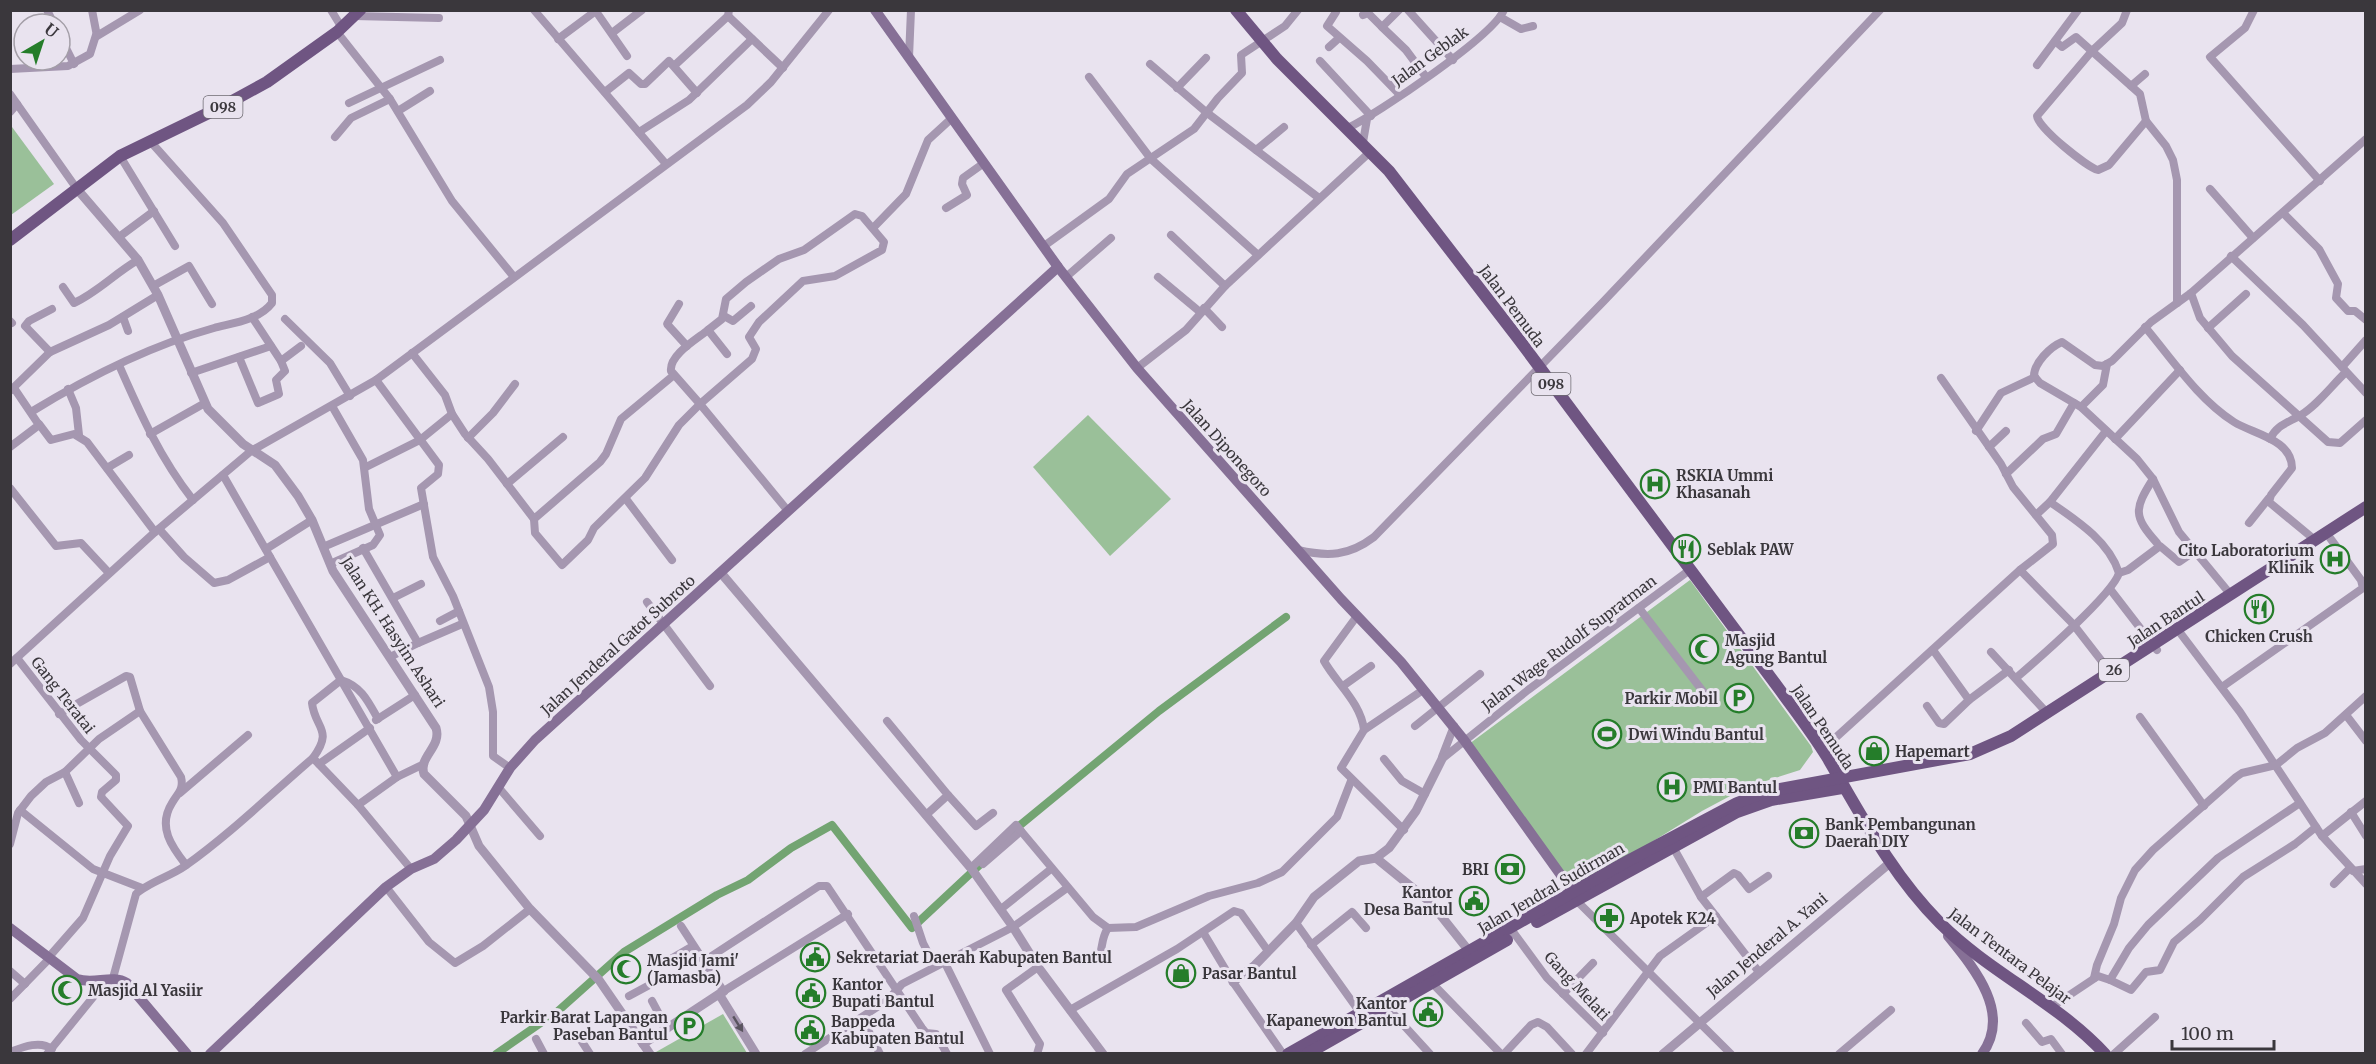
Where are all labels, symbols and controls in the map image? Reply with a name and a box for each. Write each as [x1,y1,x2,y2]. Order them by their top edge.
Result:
north arrow [12,12,72,72]
text: U [41,19,62,42]
street label: Jalan Geblak [1387,22,1472,91]
road number: 098 [204,96,242,118]
street label: Jalan Pemuda [1474,260,1549,351]
road number: 098 [1532,373,1570,395]
street label: Jalan Diponegoro [1178,395,1276,501]
place label: RSKIA Ummi Khasanah [1676,466,1773,502]
hospital icon: RSKIA Ummi Khasanah [1639,468,1671,500]
restaurant icon: Seblak PAW [1670,533,1702,565]
place label: Seblak PAW [1707,540,1794,559]
place label: Cito Laboratorium Klinik [2178,541,2314,577]
hospital icon: Cito Laboratorium Klinik [2319,543,2351,575]
street label: Jalan KH. Hasyim Ashari [337,552,449,711]
street label: Jalan Jenderal Gatot Subroto [536,571,699,720]
street label: Jalan Wage Rudolf Supratman [1477,571,1660,716]
street label: Jalan Bantul [2123,587,2208,651]
restaurant icon: Chicken Crush [2243,593,2275,625]
place label: Chicken Crush [2205,627,2313,646]
place label: Masjid Agung Bantul [1724,631,1827,667]
mosque icon: Masjid Agung Bantul [1688,633,1720,665]
street label: Gang Teratai [27,653,99,737]
road number: 26 [2099,659,2129,681]
street label: Jalan Pemuda [1787,680,1858,773]
parking icon: Parkir Mobil [1723,682,1755,714]
place label: Parkir Mobil [1625,689,1718,708]
sports icon: Dwi Windu Bantul [1591,718,1623,750]
place label: Dwi Windu Bantul [1628,725,1764,744]
shop icon: Hapemart [1858,735,1890,767]
place label: Hapemart [1895,742,1970,761]
hospital icon: PMI Bantul [1656,771,1688,803]
place label: PMI Bantul [1693,778,1777,797]
place label: Bank Pembangunan Daerah DIY [1825,815,1976,851]
bank icon: Bank Pembangunan Daerah DIY [1788,817,1820,849]
street label: Jalan Jendral Sudirman [1474,838,1628,938]
bank icon: BRI [1494,853,1526,885]
place label: BRI [1462,860,1489,879]
place label: Kantor Desa Bantul [1364,883,1453,919]
public building icon: Kantor Desa Bantul [1458,885,1490,917]
street label: Jalan Jenderal A. Yani [1702,889,1831,1002]
pharmacy icon: Apotek K24 [1593,902,1625,934]
street label: Jalan Tentara Pelajar [1944,903,2075,1008]
place label: Apotek K24 [1629,909,1716,928]
public building icon: Sekretariat Daerah Kabupaten Bantul [799,941,831,973]
place label: Sekretariat Daerah Kabupaten Bantul [836,948,1112,967]
street label: Gang Melati [1540,948,1614,1024]
place label: Masjid Jami' (Jamasba) [647,951,739,987]
mosque icon: Masjid Jami' (Jamasba) [610,953,642,985]
shop icon: Pasar Bantul [1165,957,1197,989]
place label: Pasar Bantul [1202,964,1297,983]
mosque icon: Masjid Al Yasiir [51,974,83,1006]
place label: Kantor Bupati Bantul [832,975,934,1011]
public building icon: Kantor Bupati Bantul [795,977,827,1009]
place label: Masjid Al Yasiir [88,981,203,1000]
place label: Kantor Kapanewon Bantul [1266,994,1407,1030]
public building icon: Kantor Kapanewon Bantul [1412,996,1444,1028]
place label: Parkir Barat Lapangan Paseban Bantul [500,1008,668,1044]
parking icon: Parkir Barat Lapangan Paseban Bantul [673,1010,705,1042]
place label: Bappeda Kabupaten Bantul [831,1012,964,1048]
scale bar [2172,1013,2274,1051]
public building icon: Bappeda Kabupaten Bantul [794,1014,826,1046]
one-way arrow [732,1016,743,1032]
text: 100 m [2181,1022,2234,1045]

